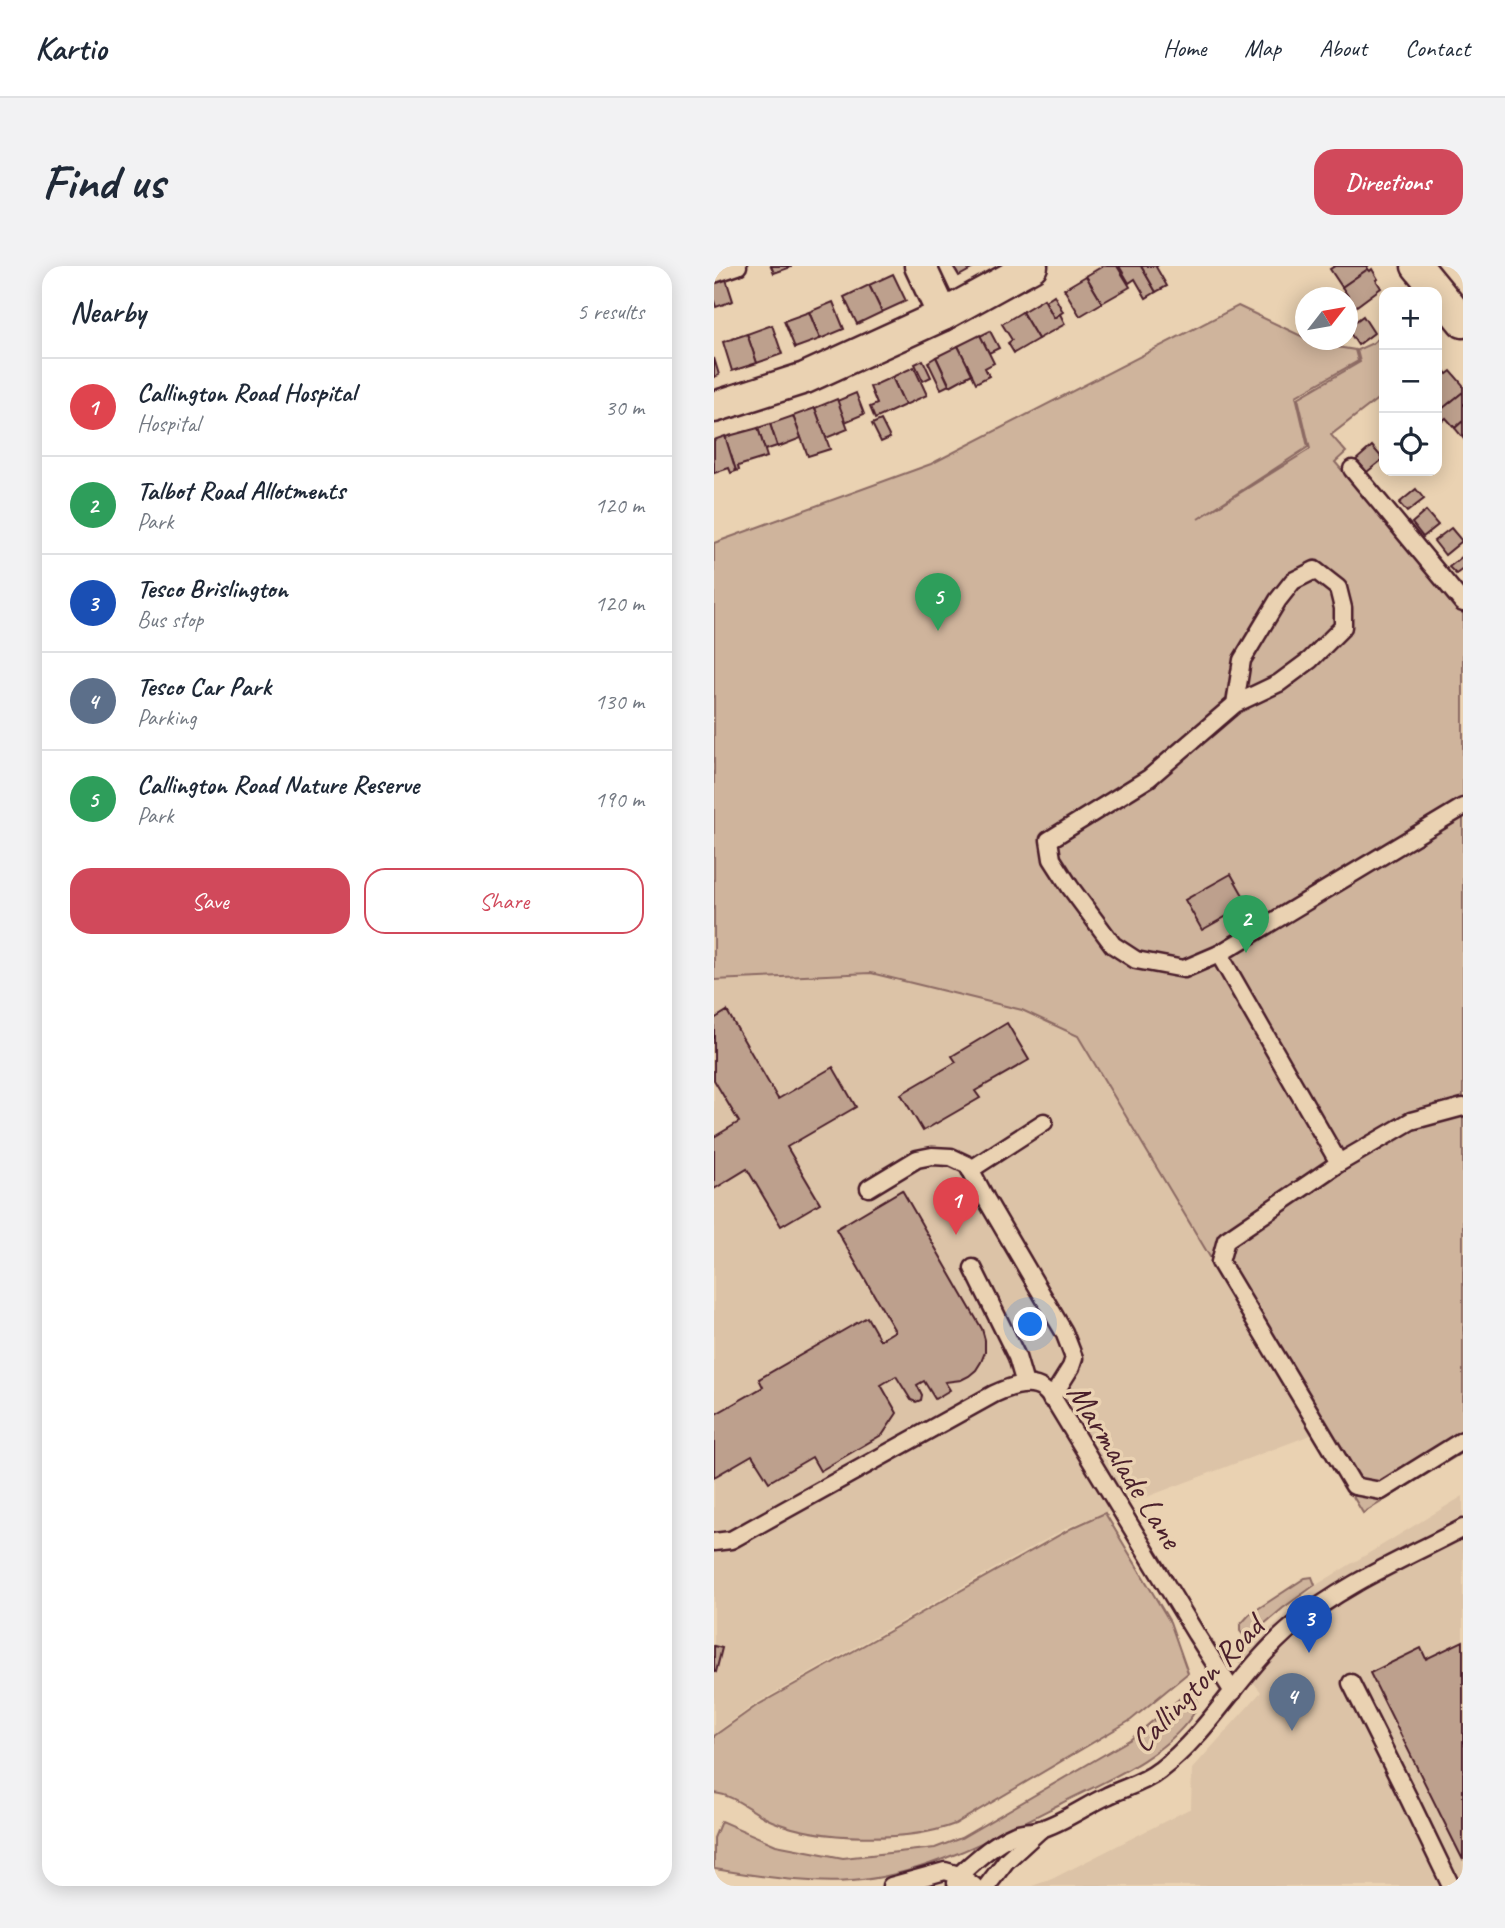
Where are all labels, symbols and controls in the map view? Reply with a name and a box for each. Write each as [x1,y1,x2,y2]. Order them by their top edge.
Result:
text: Kartio [35,27,106,69]
text: Home [1163,33,1206,63]
text: Map [1244,33,1281,63]
text: About [1319,33,1367,63]
text: Contact [1405,33,1470,63]
button: Directions [1314,149,1463,215]
text: Find us [42,151,164,213]
north arrow [1295,287,1358,350]
map controls [1379,287,1442,476]
button: + [1379,287,1442,350]
text: Nearby [70,293,146,331]
text: 5 results [577,297,644,326]
button: − [1379,350,1442,413]
text: Callington Road Hospital [137,376,356,409]
text: 1 [88,393,98,422]
text: 30 m [605,393,644,422]
text: Hospital [137,409,200,438]
button: locate [1379,413,1442,476]
text: Talbot Road Allotments [137,474,345,507]
text: 2 [88,491,98,520]
text: 120 m [595,491,644,520]
text: Park [137,507,173,536]
text: Tesco Brislington [137,572,288,605]
pin: 5 [915,573,961,631]
text: 3 [88,589,98,618]
text: 120 m [595,589,644,618]
text: Bus stop [137,605,203,634]
text: Tesco Car Park [137,670,271,703]
text: 4 [88,687,98,716]
text: 130 m [595,687,644,716]
text: Parking [137,703,196,732]
text: Callington Road Nature Reserve [137,768,419,801]
text: 5 [88,785,98,814]
text: 190 m [595,785,644,814]
text: Park [137,801,173,830]
button: Save [70,868,350,934]
button: Share [364,868,644,934]
pin: 2 [1223,895,1269,953]
pin: 1 [933,1177,979,1235]
your location [1013,1307,1047,1341]
street label: Marmalade Lane [1058,1375,1194,1558]
pin: 3 [1286,1595,1332,1653]
street label: Callington Road [1121,1603,1276,1761]
pin: 4 [1269,1673,1315,1731]

